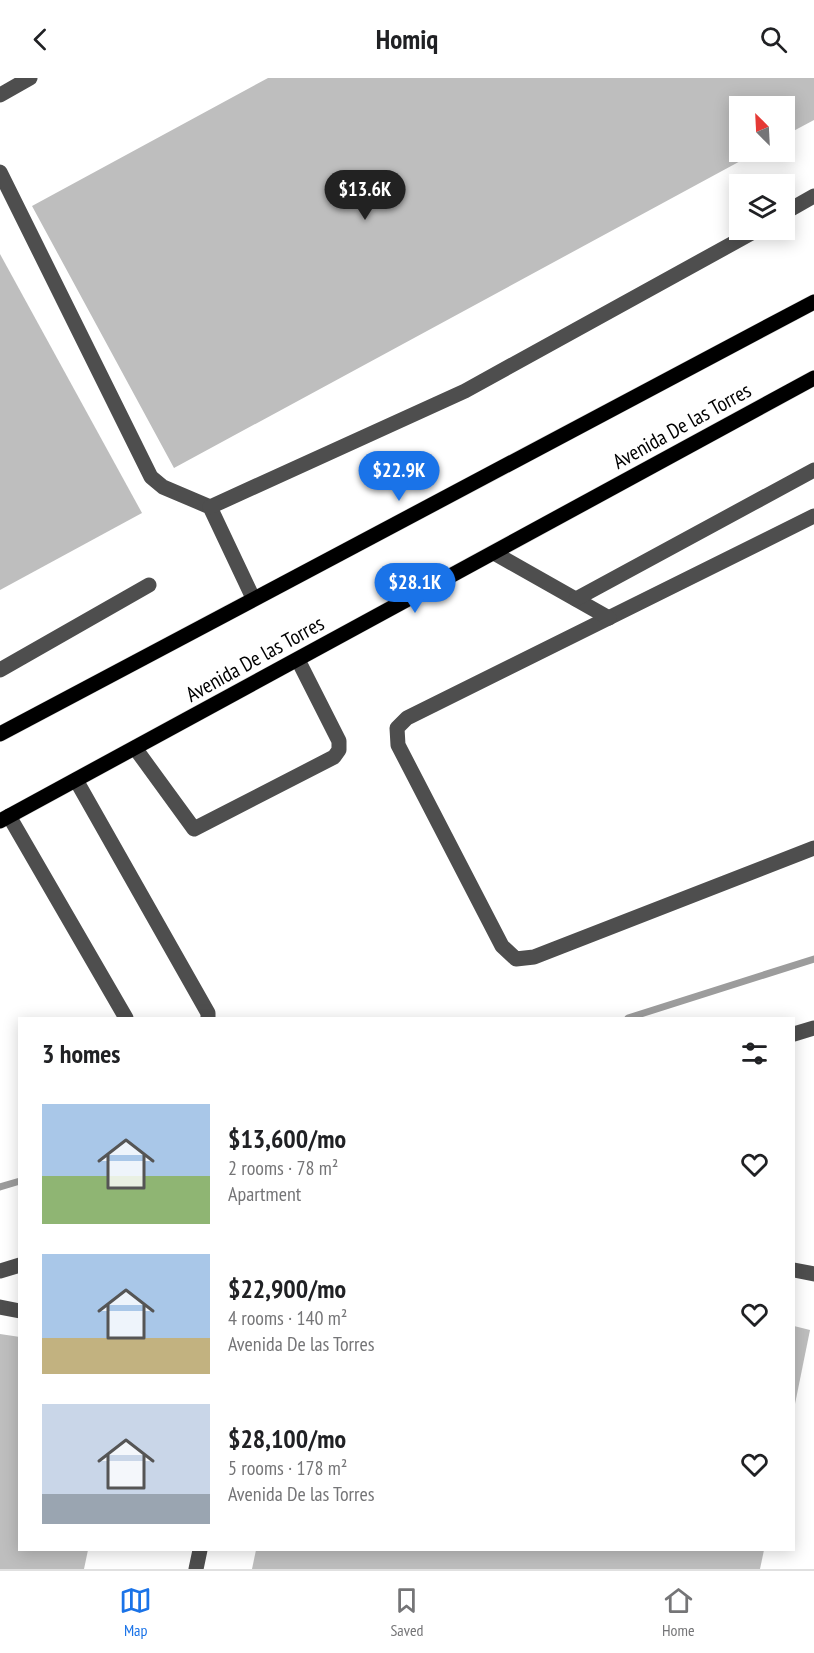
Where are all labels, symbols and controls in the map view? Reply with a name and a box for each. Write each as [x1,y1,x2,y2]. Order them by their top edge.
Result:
text: Homiq [376,22,438,56]
icon: back [24,23,57,56]
icon: search [757,23,790,56]
north arrow [729,96,795,162]
map controls [729,96,795,240]
pin: $13.6K [316,170,414,221]
button: layers [729,174,795,240]
text: $13.6K [339,176,391,202]
street label: Avenida De las Torres [608,376,756,475]
pin: $22.9K [350,451,448,502]
text: $22.9K [373,457,425,483]
pin: $28.1K [366,563,464,614]
text: $28.1K [389,569,441,595]
street label: Avenida De las Torres [181,609,329,708]
text: 3 homes [42,1037,120,1070]
icon: filters [738,1037,771,1070]
text: $13,600/mo [228,1122,346,1155]
icon: home [90,1128,162,1200]
icon: heart [738,1148,771,1181]
text: 2 rooms · 78 m² [228,1155,338,1181]
text: Apartment [228,1181,301,1207]
text: $22,900/mo [228,1272,346,1305]
icon: home [90,1278,162,1350]
icon: heart [738,1298,771,1331]
text: 4 rooms · 140 m² [228,1305,347,1331]
text: Avenida De las Torres [228,1331,375,1357]
text: $28,100/mo [228,1422,346,1455]
icon: home [90,1428,162,1500]
icon: heart [738,1448,771,1481]
text: 5 rooms · 178 m² [228,1455,347,1481]
text: Avenida De las Torres [228,1481,375,1507]
tab: Map [119,1584,152,1640]
tab: Saved [390,1584,423,1640]
tab: Home [662,1584,695,1640]

